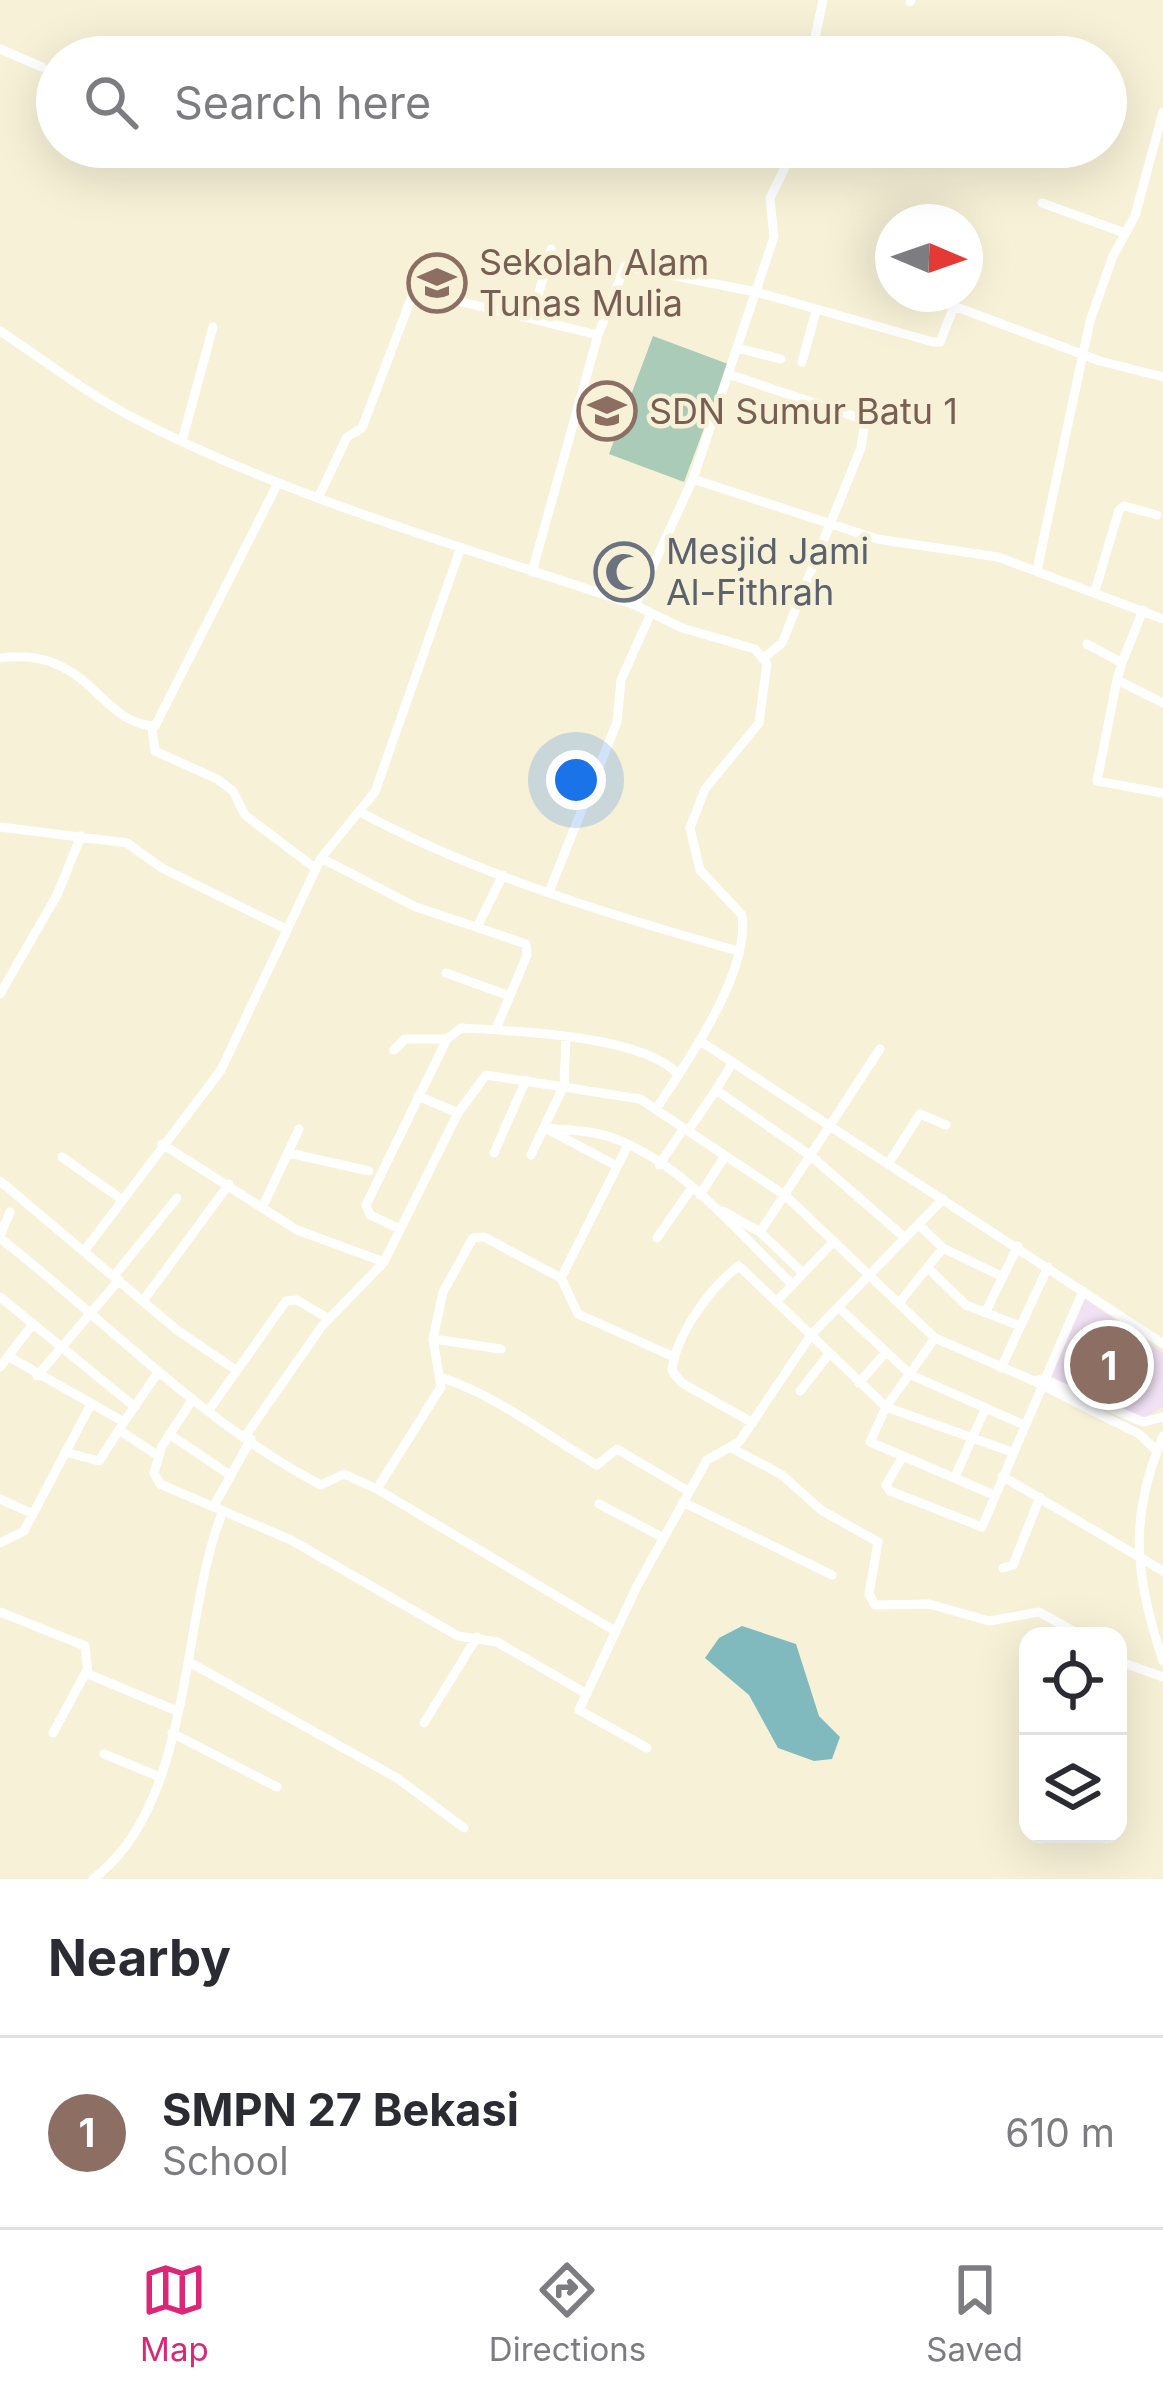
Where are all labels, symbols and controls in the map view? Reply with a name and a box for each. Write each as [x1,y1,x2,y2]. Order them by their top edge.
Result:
search box [36,36,1127,168]
icon: search [78,69,144,135]
text: Search here [174,75,431,130]
north arrow [875,204,983,312]
place label: Sekolah Alam Tunas Mulia [479,240,709,325]
school or university icon: Sekolah Alam Tunas Mulia [406,252,468,314]
school or university icon: SDN Sumur Batu 1 [576,380,638,442]
place label: SDN Sumur Batu 1 [649,389,958,433]
place label: Mesjid Jami Al-Fithrah [666,529,869,614]
mosque icon: Mesjid Jami Al-Fithrah [593,541,655,603]
your location [546,750,606,810]
pin: 1 [1070,1320,1148,1410]
map controls [1019,1627,1127,1843]
button: locate [1019,1627,1127,1735]
button: layers [1019,1735,1127,1843]
text: Nearby [48,1927,231,1988]
text: SMPN 27 Bekasi [162,2082,519,2137]
text: 1 [79,2109,95,2156]
text: 610 m [1005,2109,1115,2156]
text: School [162,2137,289,2184]
tab: Map [140,2257,209,2369]
tab: Directions [489,2257,646,2369]
tab: Saved [926,2257,1023,2369]

